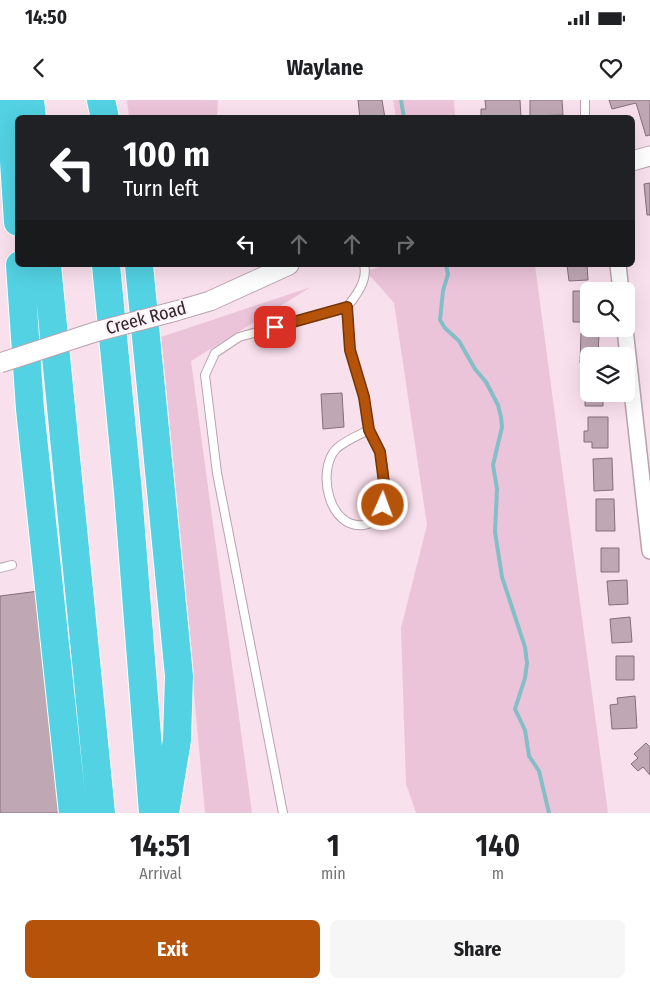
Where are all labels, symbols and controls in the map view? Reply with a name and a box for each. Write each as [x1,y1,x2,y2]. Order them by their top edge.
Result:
text: 14:50 [25,6,67,29]
icon: back [25,54,53,82]
text: Waylane [287,54,363,81]
icon: heart [597,54,625,82]
text: 100 m [123,133,210,175]
icon: left [40,135,105,200]
text: Turn left [123,175,199,202]
icon: left [232,230,260,258]
icon: ahead [285,230,313,258]
icon: ahead [338,230,366,258]
icon: right [391,230,419,258]
map controls [580,282,635,402]
button: search [580,282,635,337]
street label: Creek Road [103,297,189,339]
pin [254,306,296,348]
icon: arrive [261,313,289,341]
button: layers [580,347,635,402]
position arrow [356,478,408,530]
text: 14:51 [130,828,191,864]
text: 1 [327,828,340,864]
text: 140 [476,828,520,864]
text: Arrival [139,864,182,883]
text: min [321,864,346,883]
text: m [492,864,504,883]
button: Exit [25,920,320,978]
button: Share [330,920,625,978]

